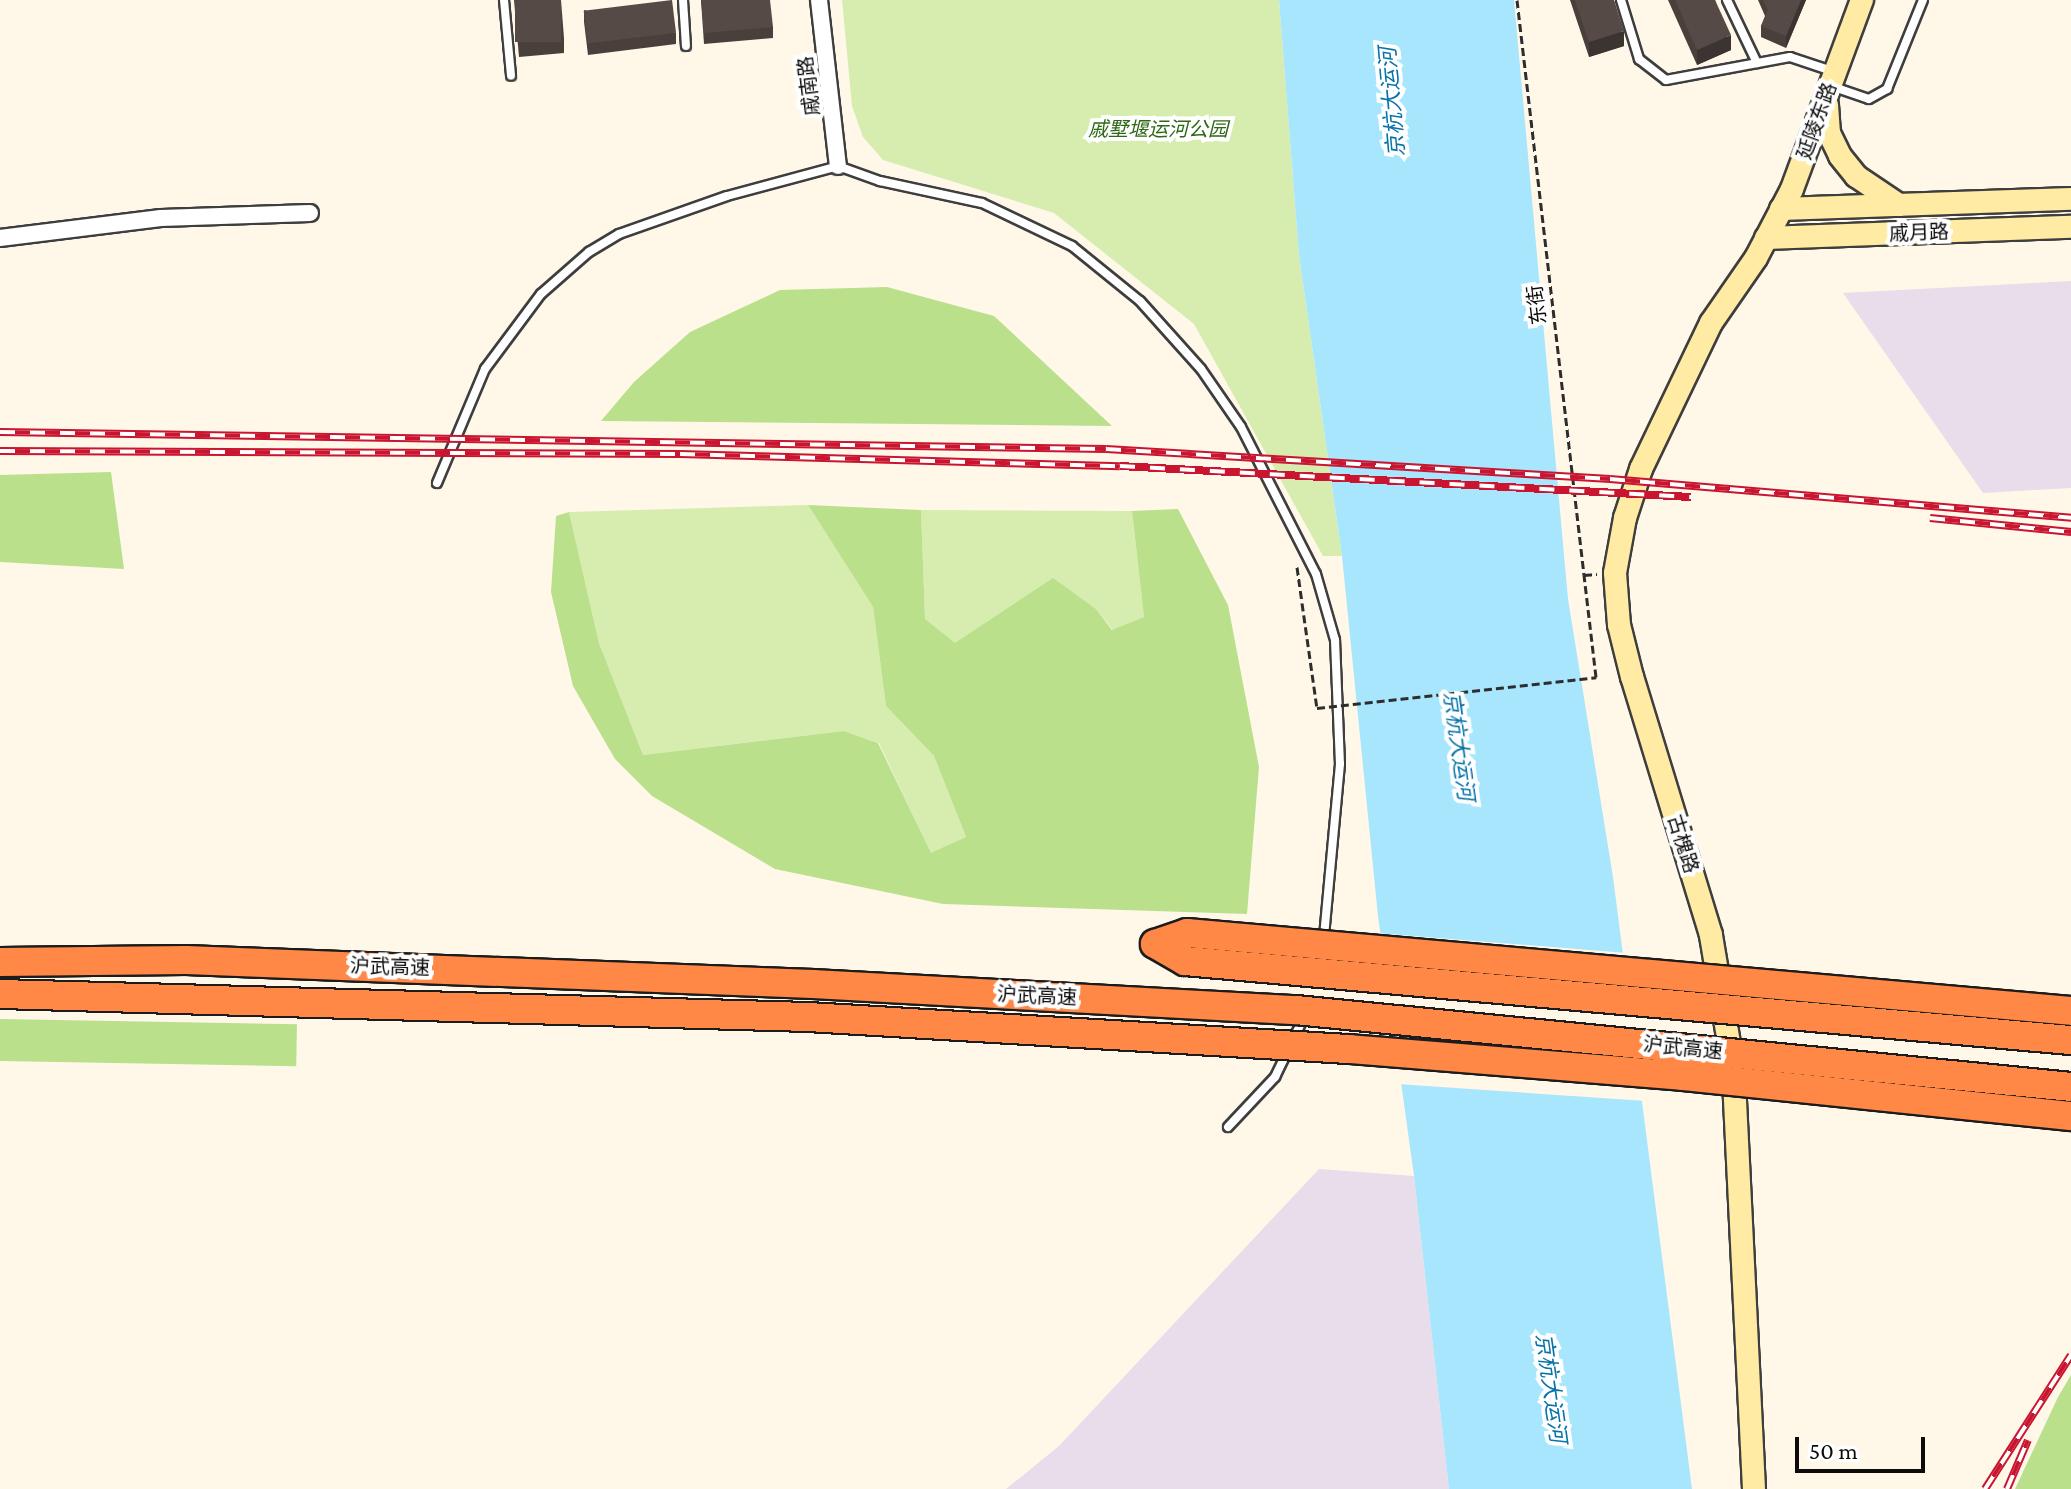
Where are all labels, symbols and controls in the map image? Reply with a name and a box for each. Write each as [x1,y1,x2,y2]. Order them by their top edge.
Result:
water label: 京杭大运河 [1374,46,1410,158]
street label: 戚南路 [793,55,825,117]
street label: 延陵东路 [1792,79,1842,163]
park label: 戚墅堰运河公园 [1088,117,1228,141]
street label: 戚月路 [1889,220,1949,246]
street label: 东街 [1523,284,1551,326]
water label: 京杭大运河 [1438,690,1480,802]
street label: 古槐路 [1663,812,1703,876]
street label: 沪武高速 [350,954,430,980]
street label: 沪武高速 [996,982,1078,1010]
street label: 沪武高速 [1642,1032,1724,1064]
water label: 京杭大运河 [1530,1332,1572,1444]
scale bar [1799,1421,1929,1471]
text: 50 m [1809,1437,1858,1464]

